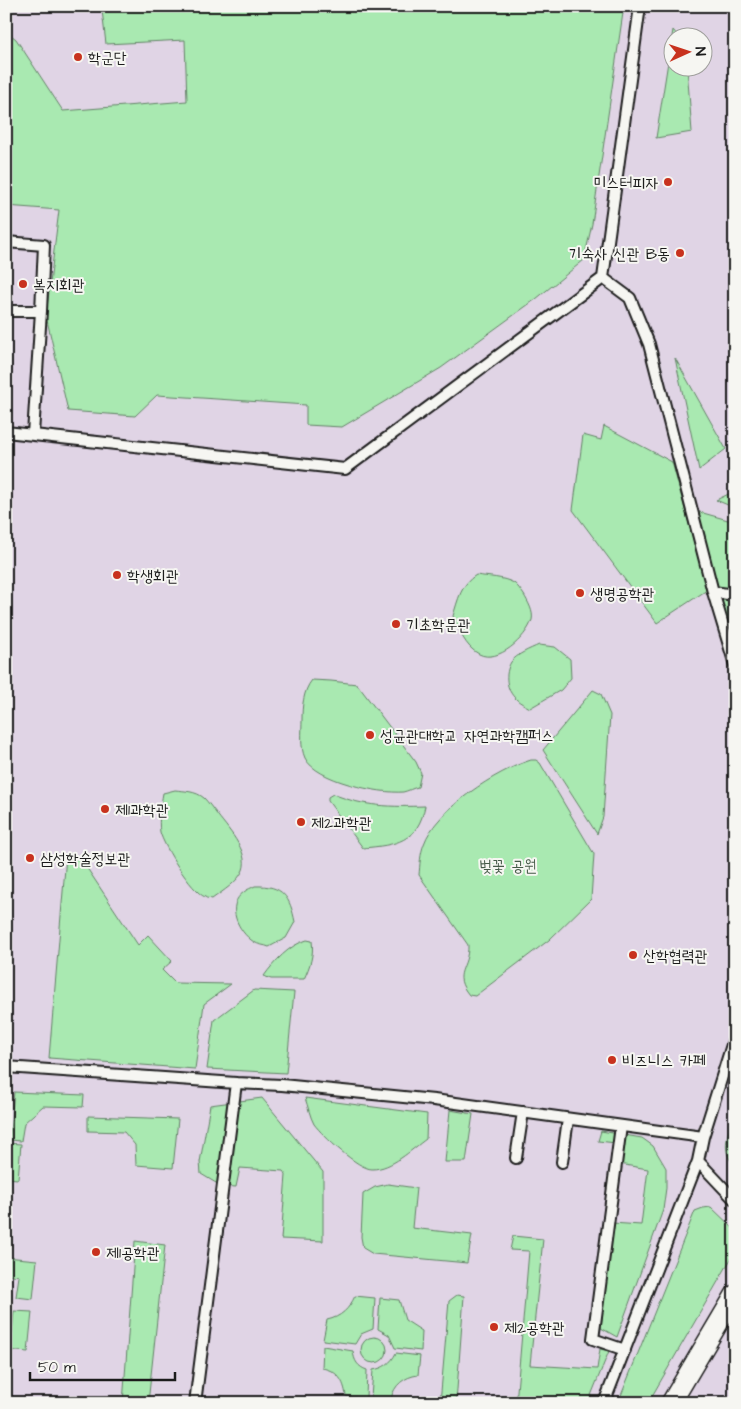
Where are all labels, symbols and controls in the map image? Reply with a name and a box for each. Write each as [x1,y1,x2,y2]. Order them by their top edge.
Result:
north arrow [664,28,714,78]
text: N [690,46,710,56]
place label: 학군단 [88,47,127,69]
marker: 학군단 [72,51,84,63]
place label: 미스터피자 [594,172,658,194]
marker: 미스터피자 [662,176,674,188]
place label: 기숙사 신관 B동 [569,243,670,265]
marker: 기숙사 신관 B동 [674,247,686,259]
place label: 복지회관 [33,274,85,296]
marker: 복지회관 [17,278,29,290]
place label: 학생회관 [127,565,179,587]
marker: 학생회관 [111,569,123,581]
place label: 생명공학관 [590,583,655,605]
marker: 생명공학관 [574,587,586,599]
place label: 기초학문관 [406,614,471,636]
marker: 기초학문관 [390,618,402,630]
place label: 성균관대학교 자연과학캠퍼스 [380,725,554,747]
marker: 성균관대학교 자연과학캠퍼스 [364,729,376,741]
place label: 제1과학관 [115,799,169,821]
marker: 제1과학관 [99,803,111,815]
place label: 제2과학관 [311,812,372,834]
marker: 제2과학관 [295,816,307,828]
place label: 삼성학술정보관 [40,848,130,870]
marker: 삼성학술정보관 [24,852,36,864]
park label: 벚꽃 공원 [479,855,537,877]
place label: 산학협력관 [643,945,708,967]
marker: 산학협력관 [627,949,639,961]
place label: 비즈니스 카페 [622,1050,706,1072]
marker: 비즈니스 카페 [606,1054,618,1066]
place label: 제1공학관 [106,1242,160,1264]
marker: 제1공학관 [90,1246,102,1258]
place label: 제2공학관 [504,1317,565,1339]
marker: 제2공학관 [488,1321,500,1333]
scale bar [30,1349,175,1381]
text: 50 m [38,1357,76,1378]

